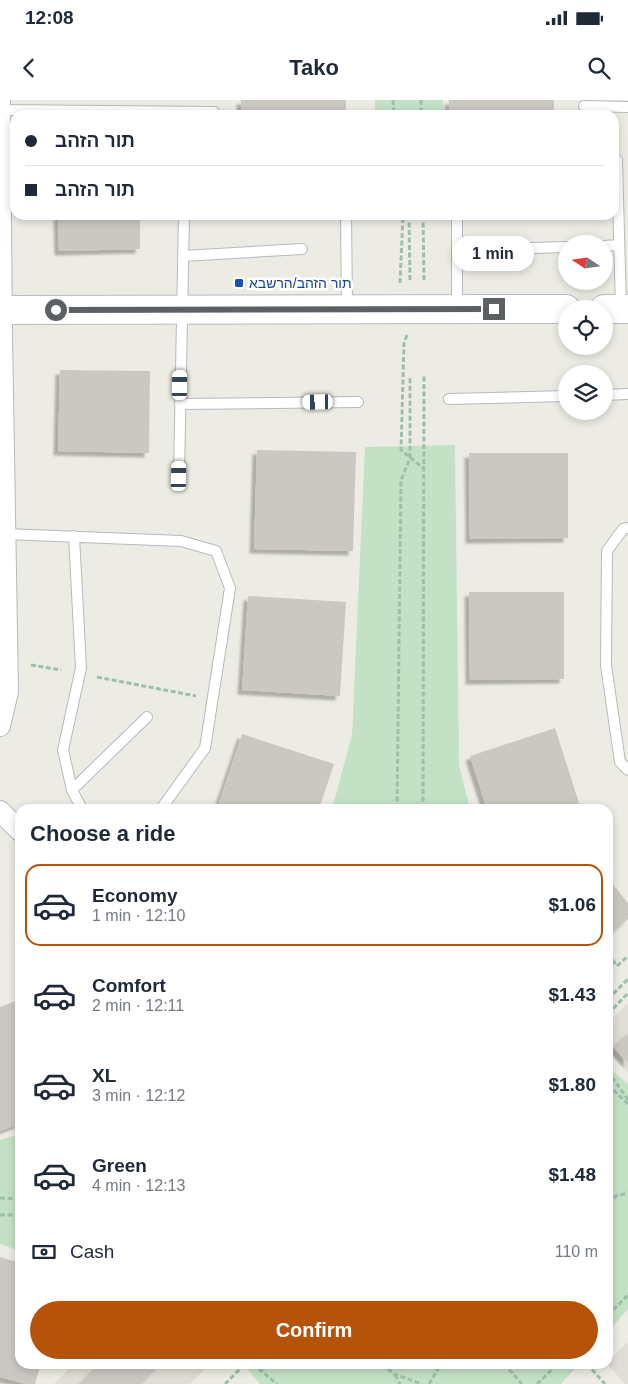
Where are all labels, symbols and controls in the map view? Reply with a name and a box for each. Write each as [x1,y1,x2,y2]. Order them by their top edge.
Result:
text: 12:08 [25,7,74,28]
icon: back [15,54,43,82]
icon: search [585,54,613,82]
text: Tako [289,55,339,80]
text: תור הזהב [55,130,135,151]
text: תור הזהב [55,179,135,200]
north arrow [558,235,612,290]
map controls [558,235,613,420]
callout: 1 min [453,236,535,272]
text: 1 min [472,245,514,262]
place label: תור הזהב/הרשבא [249,275,352,291]
marker: תור הזהב/הרשבא [233,277,245,289]
route end [483,298,505,320]
route start [45,299,67,321]
button: locate [558,300,613,355]
button: layers [558,365,613,420]
car [172,370,187,400]
car [302,394,333,410]
car [171,461,186,491]
text: Choose a ride [30,821,175,846]
icon: car [32,883,77,928]
text: Economy [92,885,178,906]
text: $1.06 [548,894,596,915]
text: 1 min · 12:10 [92,907,185,924]
icon: car [32,973,77,1018]
text: Comfort [92,975,166,996]
text: $1.43 [548,984,596,1005]
text: 2 min · 12:11 [92,997,184,1014]
icon: car [32,1063,77,1108]
text: XL [92,1065,116,1086]
text: $1.80 [548,1074,596,1095]
text: 3 min · 12:12 [92,1087,185,1104]
icon: car [32,1153,77,1198]
text: Green [92,1155,147,1176]
text: $1.48 [548,1164,596,1185]
text: 4 min · 12:13 [92,1177,185,1194]
icon: cash [30,1238,58,1266]
text: Cash [70,1241,114,1262]
text: 110 m [555,1243,598,1260]
button: Confirm [30,1301,598,1359]

